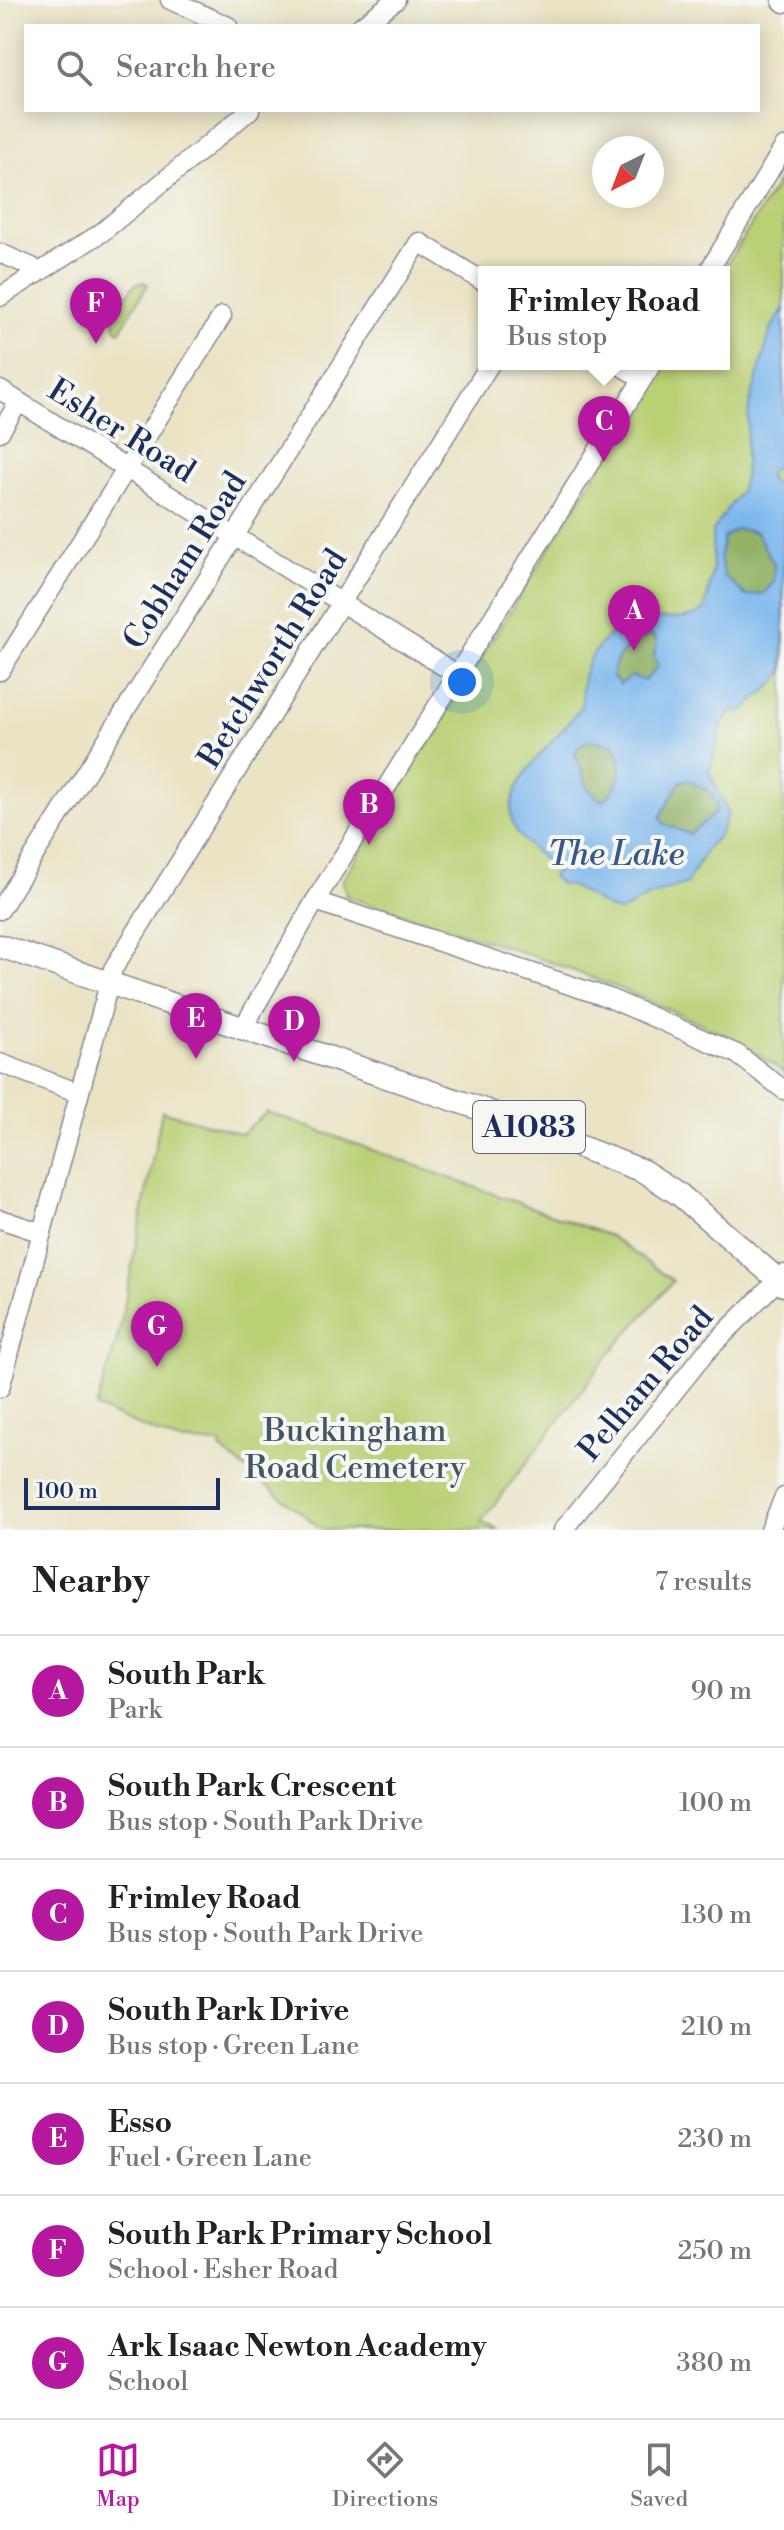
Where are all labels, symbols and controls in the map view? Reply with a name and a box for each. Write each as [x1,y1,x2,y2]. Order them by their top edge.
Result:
search box [24,24,760,112]
icon: search [52,46,96,90]
text: Search here [116,49,276,87]
north arrow [592,136,664,208]
popup [478,266,730,370]
pin: F [70,278,122,344]
text: Frimley Road [508,283,701,321]
text: Bus stop [508,321,607,353]
street label: Esher Road [40,370,202,492]
pin: C [578,396,630,462]
street label: Cobham Road [114,464,255,657]
street label: Betchworth Road [189,542,356,776]
pin: A [608,585,660,651]
your location [442,662,482,702]
pin: B [343,779,395,845]
water label: The Lake [548,834,685,876]
pin: E [170,993,222,1059]
pin: D [268,996,320,1062]
road number: A1083 [473,1101,585,1153]
street label: Pelham Road [570,1298,722,1469]
pin: G [131,1301,183,1367]
park label: Buckingham Road Cemetery [245,1411,466,1488]
scale bar [24,1474,220,1510]
text: 100 m [36,1478,98,1505]
text: Nearby [32,1561,150,1603]
text: 7 results [655,1566,752,1598]
text: South Park [108,1656,265,1694]
text: A [49,1675,67,1707]
text: 90 m [691,1675,752,1707]
text: Park [108,1694,162,1726]
text: South Park Crescent [108,1768,396,1806]
text: B [48,1787,68,1819]
text: 100 m [679,1787,752,1819]
text: Bus stop · South Park Drive [108,1806,423,1838]
text: Frimley Road [108,1880,301,1918]
text: C [49,1899,67,1931]
text: 130 m [681,1899,752,1931]
text: Bus stop · South Park Drive [108,1918,423,1950]
text: South Park Drive [108,1992,349,2030]
text: D [48,2011,68,2043]
text: 210 m [681,2011,752,2043]
text: Bus stop · Green Lane [108,2030,359,2062]
text: Esso [108,2104,172,2142]
text: E [49,2123,67,2155]
text: 230 m [677,2123,752,2155]
text: Fuel · Green Lane [108,2142,312,2174]
text: South Park Primary School [108,2216,492,2254]
text: F [49,2235,67,2267]
text: 250 m [677,2235,752,2267]
text: School · Esher Road [108,2254,338,2286]
text: Ark Isaac Newton Academy [108,2328,487,2366]
text: G [48,2347,68,2379]
text: 380 m [676,2347,752,2379]
text: School [108,2366,188,2398]
tab: Map [96,2438,140,2513]
tab: Directions [332,2438,438,2513]
tab: Saved [630,2438,688,2513]

